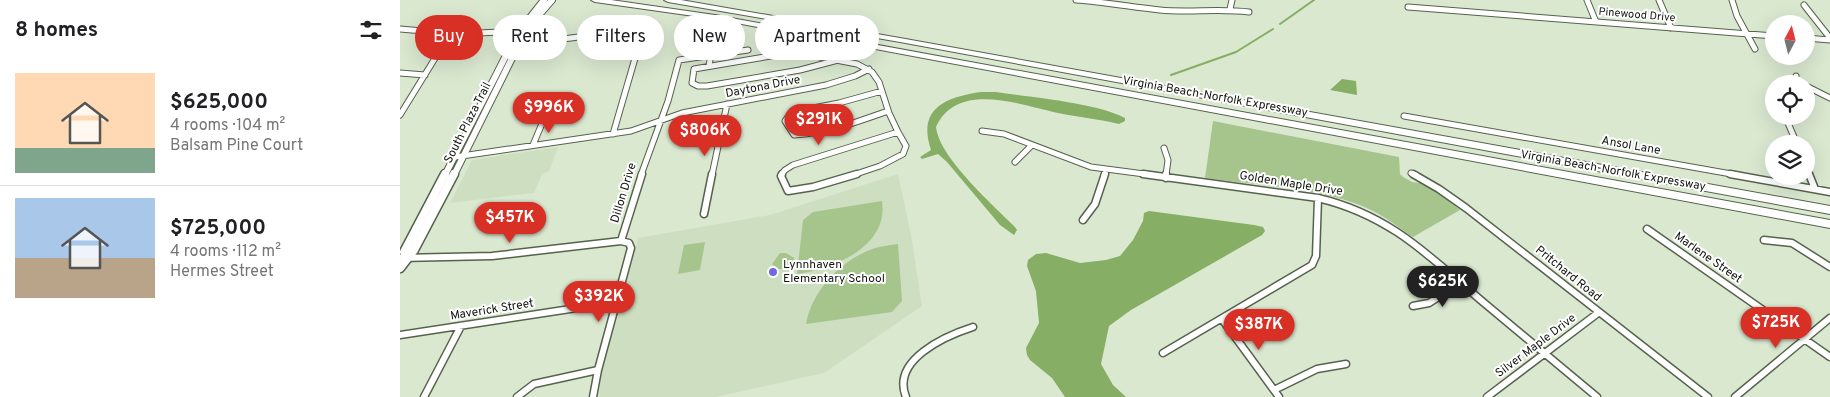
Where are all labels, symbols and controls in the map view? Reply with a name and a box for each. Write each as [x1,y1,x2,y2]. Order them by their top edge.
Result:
street label: Pinewood Drive [1598,5,1676,25]
chip: Buy [415,15,483,60]
chip: Rent [493,15,567,60]
chip: Filters [577,15,664,60]
chip: New [674,15,745,60]
chip: Apartment [755,15,879,60]
north arrow [1765,15,1815,65]
map controls [1765,15,1815,185]
icon: filters [357,16,385,44]
text: 8 homes [15,17,98,44]
street label: Daytona Drive [724,72,802,102]
street label: Virginia Beach-Norfolk Expressway [1121,73,1309,121]
button: locate [1765,75,1815,125]
street label: South Plaza Trail [441,80,495,166]
text: $625,000 [170,89,268,116]
pin: $996K [514,92,584,134]
icon: home [55,93,115,153]
text: $996K [524,98,574,118]
pin: $291K [784,104,854,146]
text: $291K [796,110,842,130]
pin: $806K [670,114,740,157]
text: 4 rooms · 104 m² [170,116,285,136]
text: $806K [679,121,731,141]
street label: Ansol Lane [1600,133,1662,159]
button: layers [1765,135,1815,185]
text: Balsam Pine Court [170,136,303,156]
street label: Virginia Beach-Norfolk Expressway [1519,147,1707,195]
street label: Dillon Drive [607,161,641,225]
street label: Golden Maple Drive [1238,168,1344,200]
pin: $457K [475,202,545,244]
text: $457K [485,208,535,228]
text: $725,000 [170,215,266,242]
icon: home [55,218,115,278]
street label: Marlene Street [1671,229,1745,287]
text: 4 rooms · 112 m² [170,242,281,262]
street label: Pritchard Road [1532,242,1604,306]
place label: Lynnhaven Elementary School [783,257,885,287]
text: Hermes Street [170,262,274,282]
marker: Lynnhaven Elementary School [767,266,779,278]
pin: $625K [1408,266,1478,308]
text: $625K [1418,272,1468,292]
pin: $392K [564,280,634,323]
text: $392K [574,287,624,307]
street label: Maverick Street [449,296,535,324]
pin: $725K [1741,306,1811,349]
pin: $387K [1224,308,1294,351]
street label: Silver Maple Drive [1492,310,1580,382]
text: $725K [1752,313,1800,333]
text: $387K [1235,315,1283,335]

